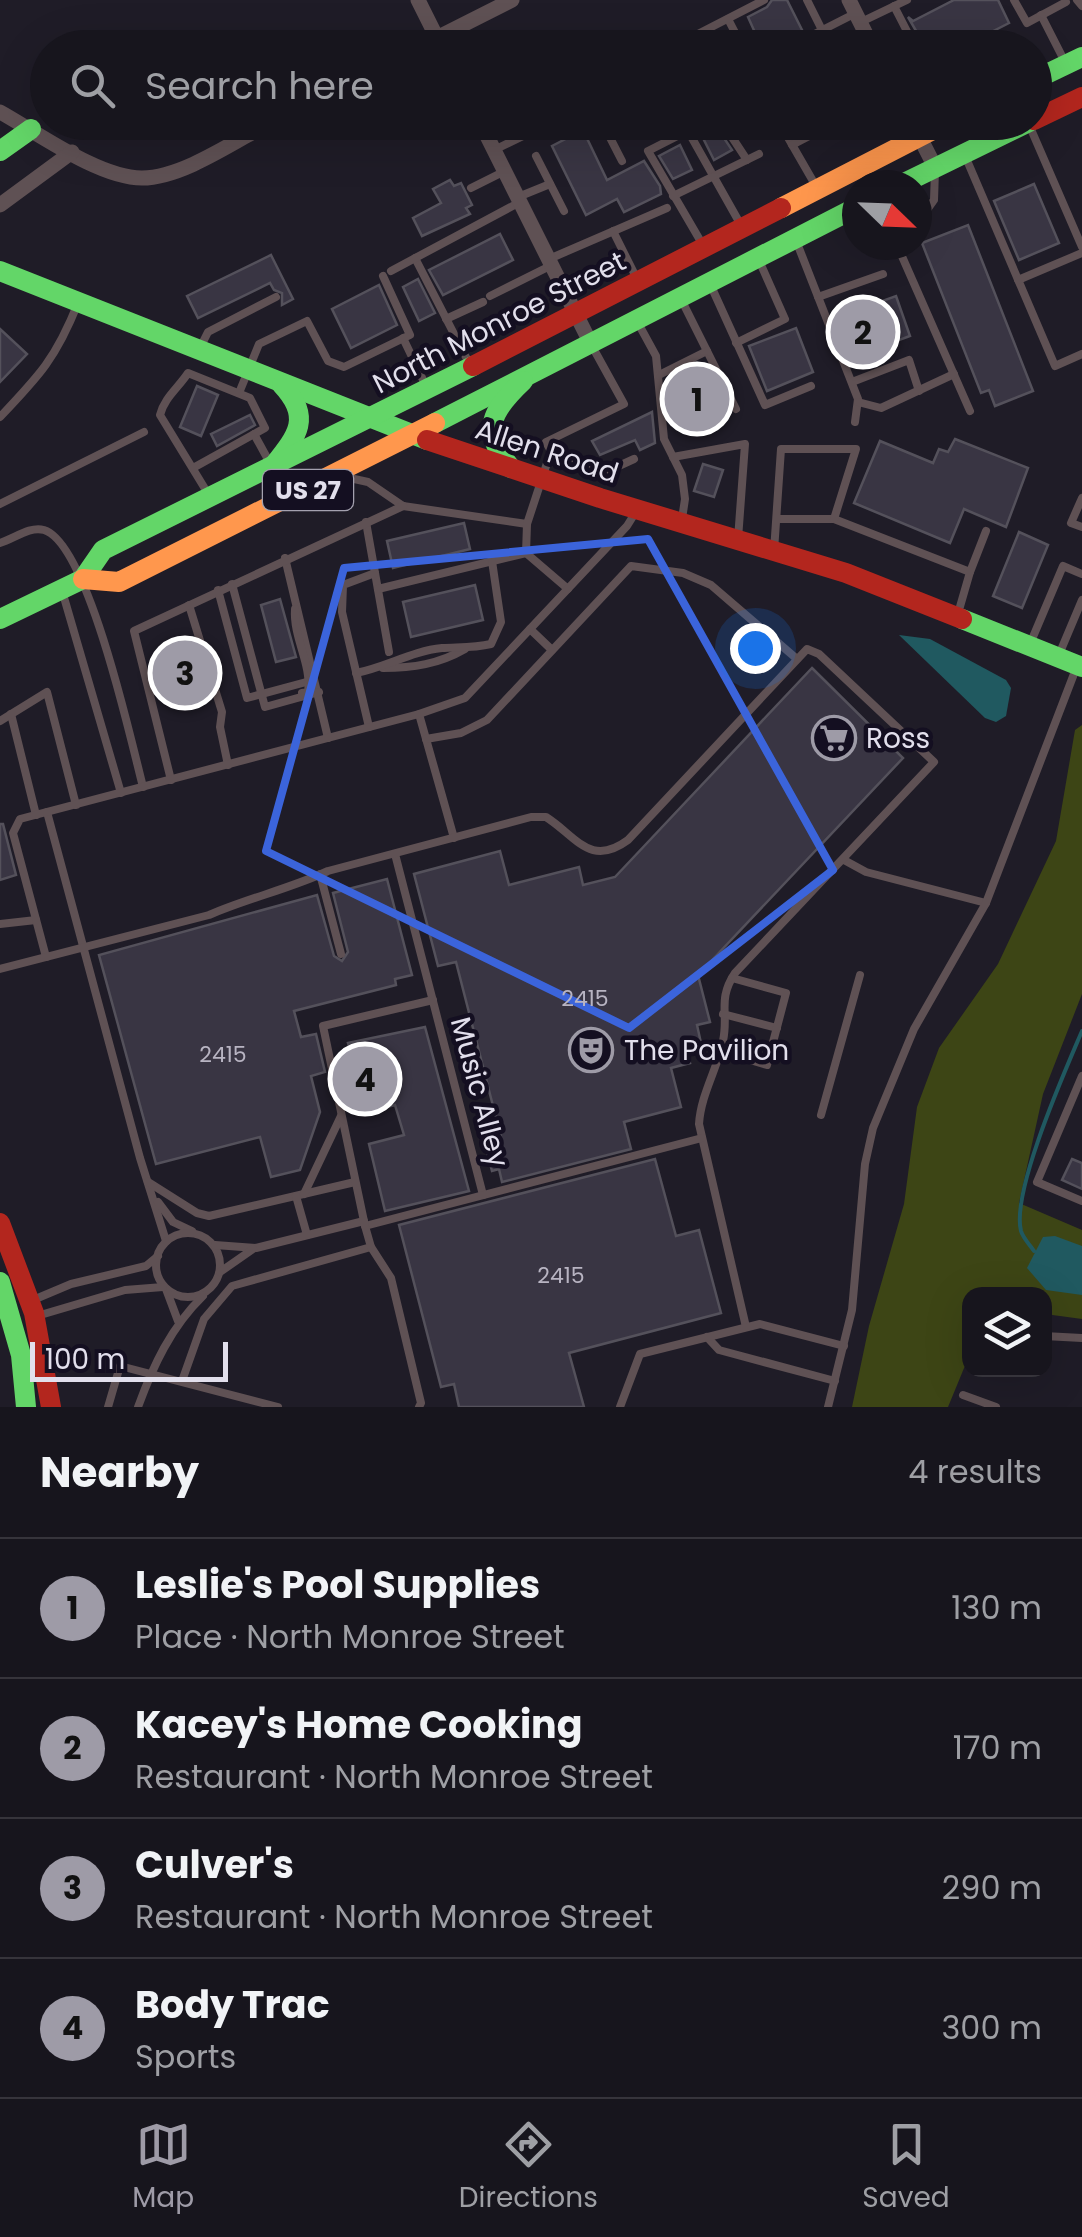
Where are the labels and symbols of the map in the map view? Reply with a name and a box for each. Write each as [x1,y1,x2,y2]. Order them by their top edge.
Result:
north arrow [842,170,932,260]
street label: North Monroe Street [366,242,632,403]
pin: 2 [830,294,896,370]
pin: 1 [664,362,730,436]
street label: Allen Road [470,410,623,493]
road number: US 27 [263,470,353,510]
your location [730,623,781,674]
pin: 3 [152,636,218,710]
supermarket icon: Ross [811,715,857,761]
place label: Ross [866,719,930,758]
house number: 2415 [561,983,609,1014]
street label: Music Alley [441,1013,518,1172]
theatre icon: The Pavilion [568,1027,614,1073]
place label: The Pavilion [624,1031,789,1070]
house number: 2415 [199,1039,247,1070]
pin: 4 [332,1042,398,1116]
house number: 2415 [537,1260,585,1291]
scale bar [30,1337,228,1382]

